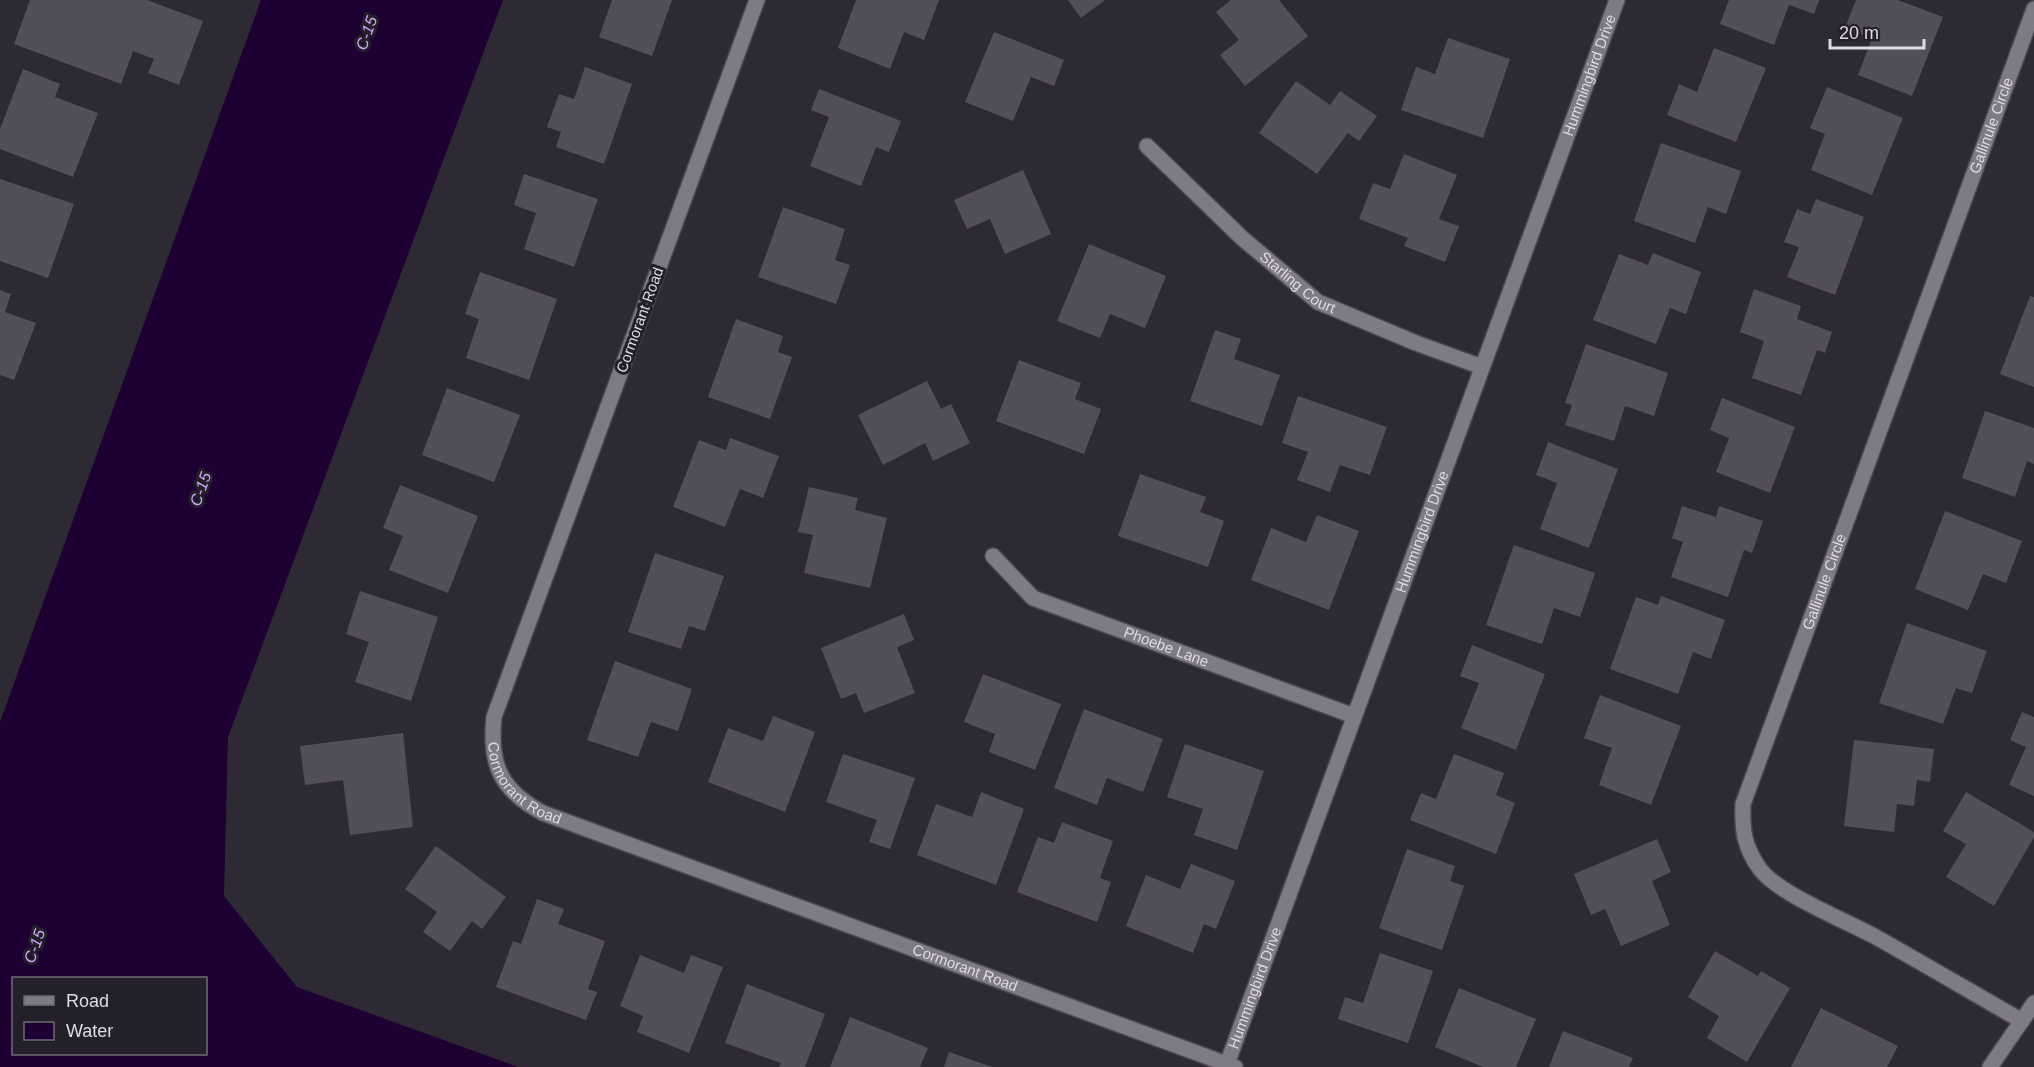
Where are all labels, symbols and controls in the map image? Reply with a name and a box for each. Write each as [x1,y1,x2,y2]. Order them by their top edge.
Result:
street label: Hummingbird Drive [1559,12,1619,138]
scale bar [1830,12,1924,50]
water label: C-15 [353,14,380,52]
text: 20 m [1839,23,1879,43]
street label: Gallinule Circle [1966,75,2016,176]
street label: Starling Court [1257,248,1339,317]
street label: Cormorant Road [613,265,666,375]
street label: Hummingbird Drive [1392,468,1452,595]
water label: C-15 [187,470,214,508]
street label: Gallinule Circle [1798,531,1849,632]
street label: Phoebe Lane [1122,623,1211,670]
street label: Cormorant Road [485,741,564,827]
street label: Hummingbird Drive [1224,925,1284,1051]
water label: C-15 [21,927,48,965]
street label: Cormorant Road [910,940,1020,995]
legend [12,977,207,1055]
text: Road [66,991,109,1011]
text: Water [66,1021,113,1041]

